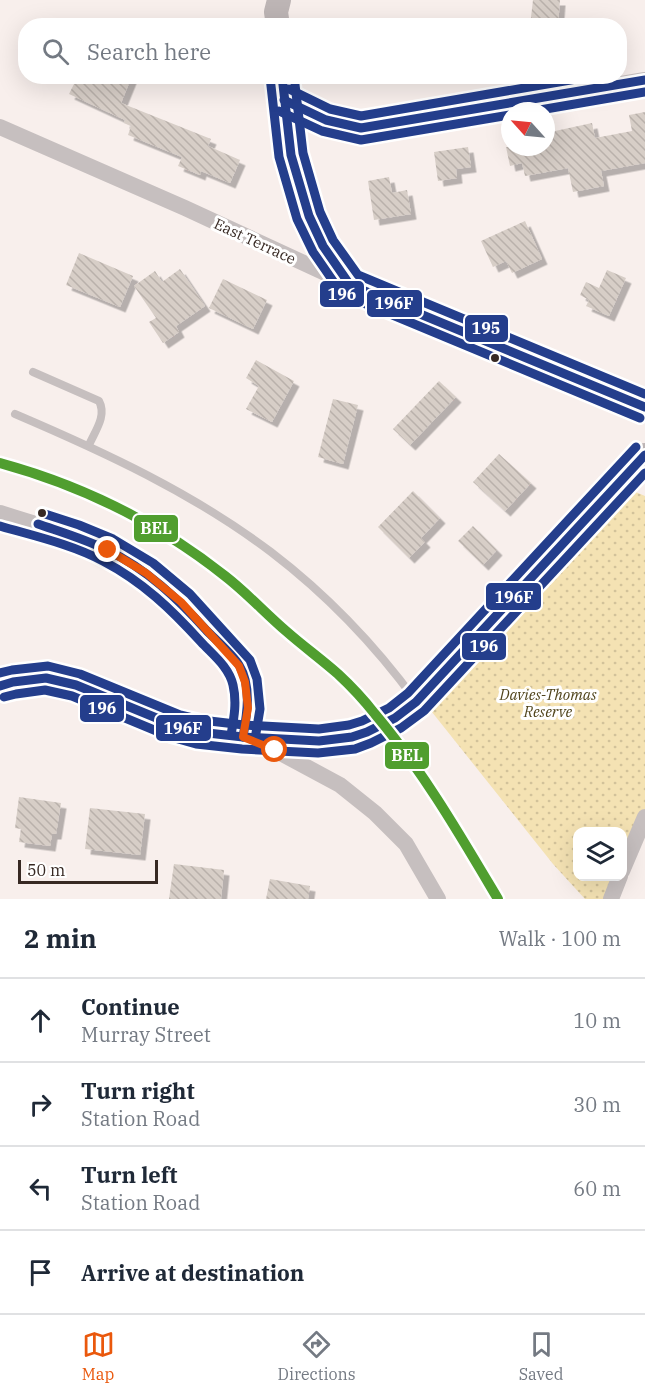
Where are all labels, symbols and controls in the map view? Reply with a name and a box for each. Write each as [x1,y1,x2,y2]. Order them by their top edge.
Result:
search box [18,18,627,84]
icon: search [39,35,72,68]
text: Search here [87,37,211,66]
north arrow [501,102,555,156]
street label: East Terrace [211,214,299,268]
line badge: 196 [319,280,365,308]
text: 196 [328,284,356,304]
line badge: 196F [366,289,423,318]
text: 196F [374,293,414,313]
line badge: 195 [464,314,509,343]
text: 195 [472,318,500,338]
unlabelled marker [489,352,501,364]
unlabelled marker [36,507,48,519]
line badge: BEL [133,514,179,543]
text: BEL [140,518,172,538]
route end [94,536,120,562]
line badge: 196F [485,582,542,611]
text: 196F [494,587,534,607]
line badge: 196 [461,632,507,661]
text: 196 [470,636,498,656]
park label: Davies-Thomas Reserve [498,685,597,721]
line badge: 196 [79,694,125,723]
text: 196 [88,698,116,718]
line badge: 196F [155,714,212,742]
text: 196F [163,718,203,738]
route start [261,736,287,762]
line badge: BEL [384,741,430,770]
text: BEL [391,745,423,765]
map controls [573,827,627,881]
button: layers [573,827,627,881]
scale bar [18,857,158,884]
text: 50 m [27,860,65,880]
text: 2 min [24,921,97,955]
text: Walk · 100 m [499,925,621,952]
text: Continue [81,992,180,1021]
icon: ahead [24,1004,57,1037]
text: 10 m [573,1007,621,1034]
text: Murray Street [81,1021,211,1048]
text: Turn right [81,1076,195,1105]
icon: right [24,1088,57,1121]
text: 30 m [573,1091,621,1118]
text: Station Road [81,1105,200,1132]
text: Turn left [81,1160,177,1189]
icon: left [24,1172,57,1205]
text: 60 m [573,1175,621,1202]
text: Station Road [81,1189,200,1216]
icon: arrive [24,1256,57,1289]
text: Arrive at destination [81,1258,304,1287]
tab: Map [82,1328,115,1384]
tab: Directions [278,1328,356,1384]
tab: Saved [519,1328,563,1384]

